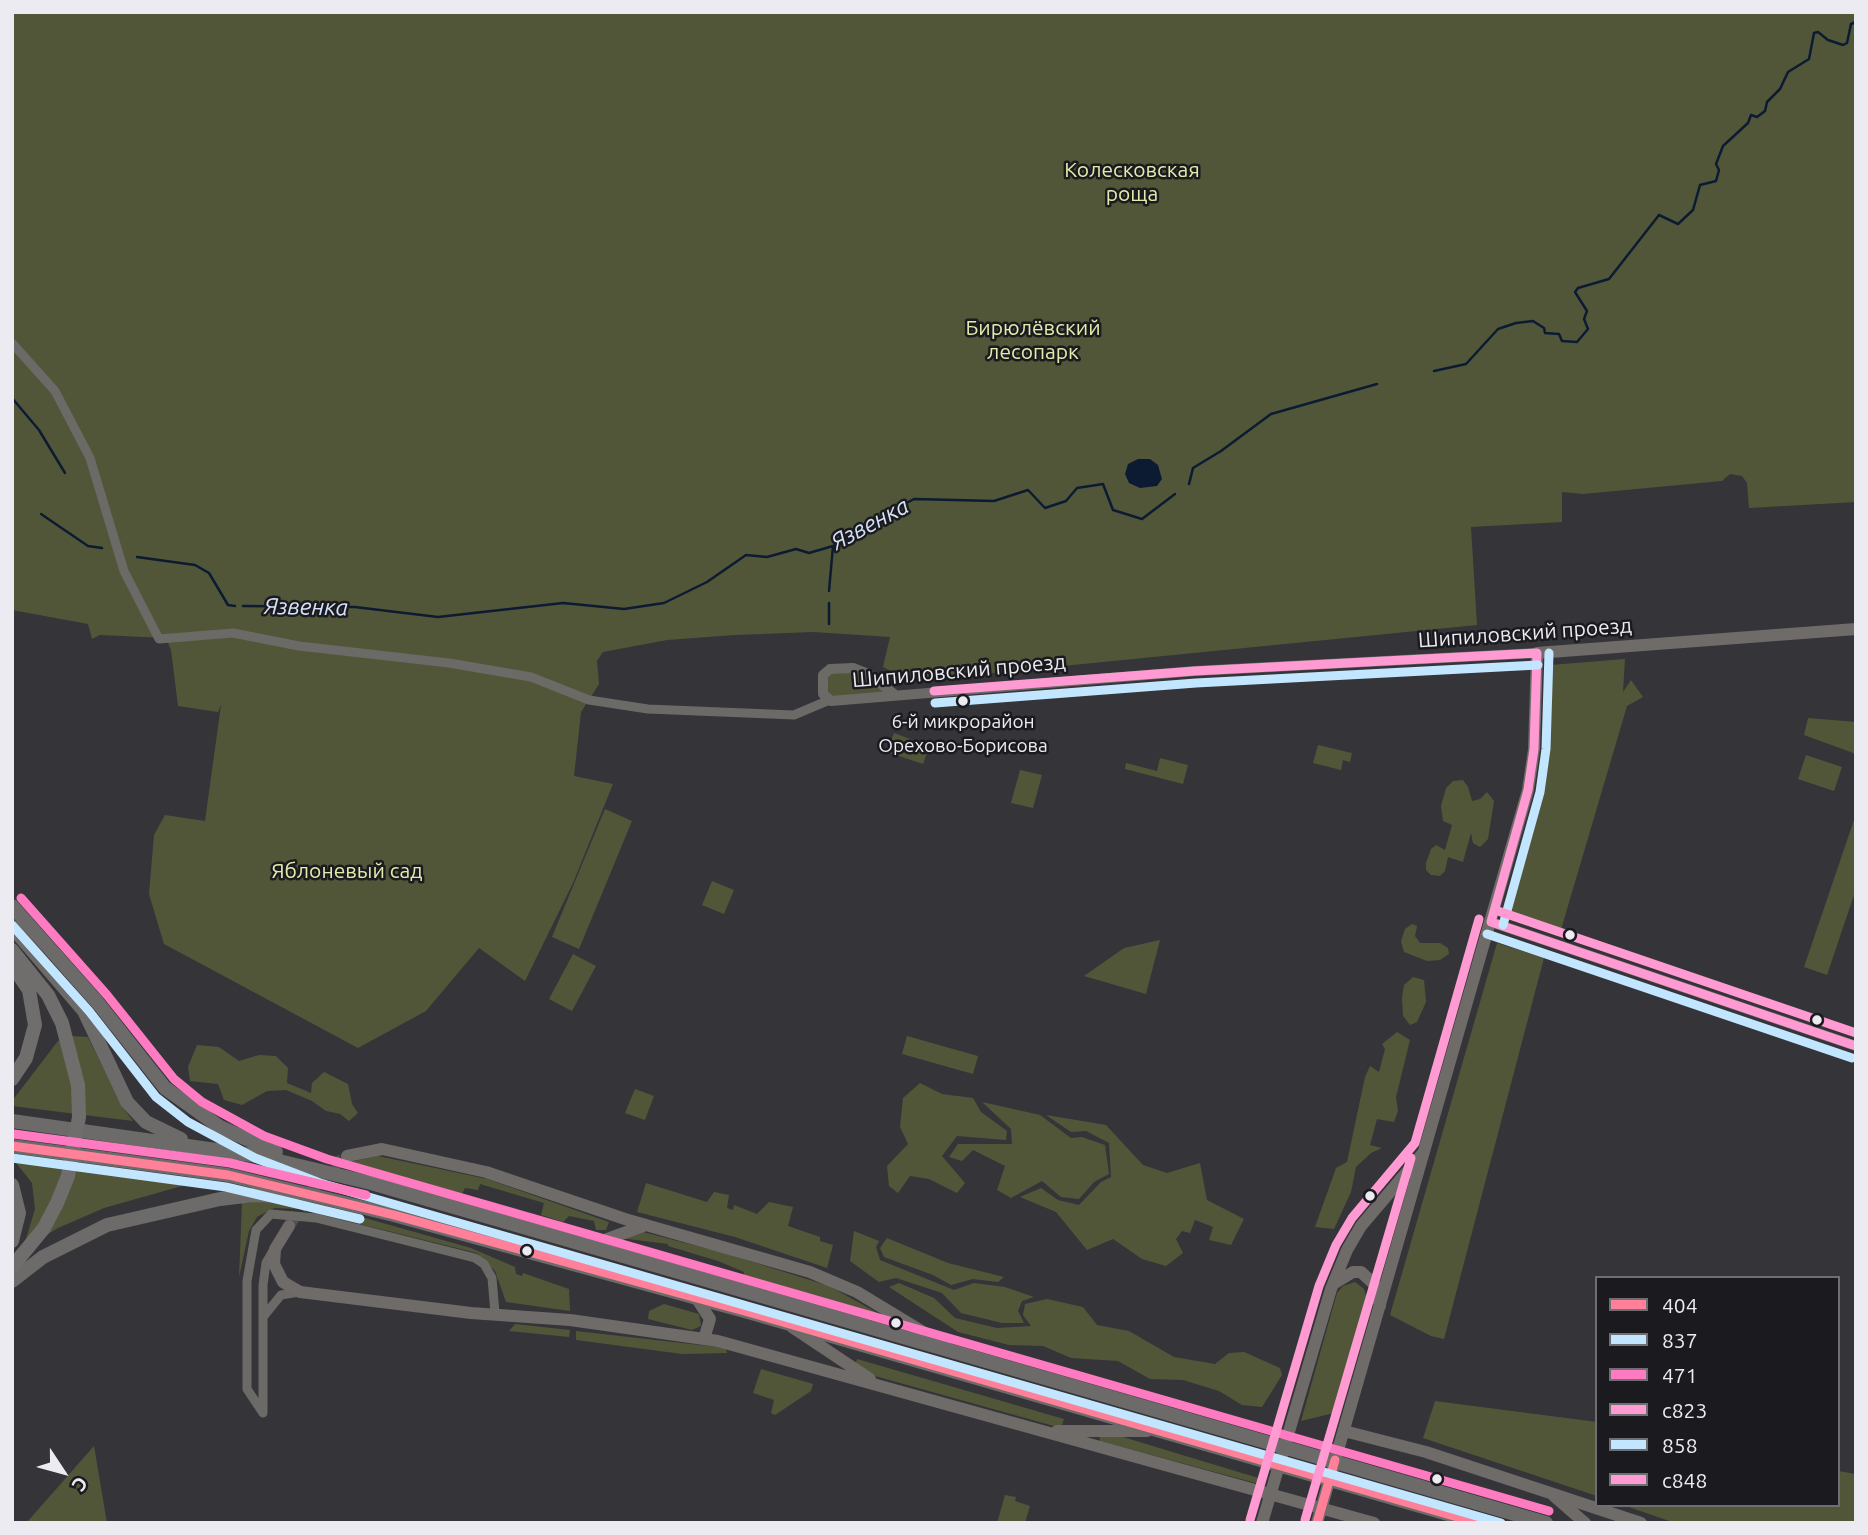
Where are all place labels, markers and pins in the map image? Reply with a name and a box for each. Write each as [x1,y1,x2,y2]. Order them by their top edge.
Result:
marker: 6-й микрорайон Орехово-Борисова [956,694,970,708]
place label: 6-й микрорайон Орехово-Борисова [878,711,1048,755]
unlabelled marker [1563,928,1577,942]
unlabelled marker [1810,1013,1824,1027]
unlabelled marker [1363,1189,1377,1203]
unlabelled marker [520,1244,534,1258]
unlabelled marker [889,1316,903,1330]
unlabelled marker [1430,1472,1444,1486]

